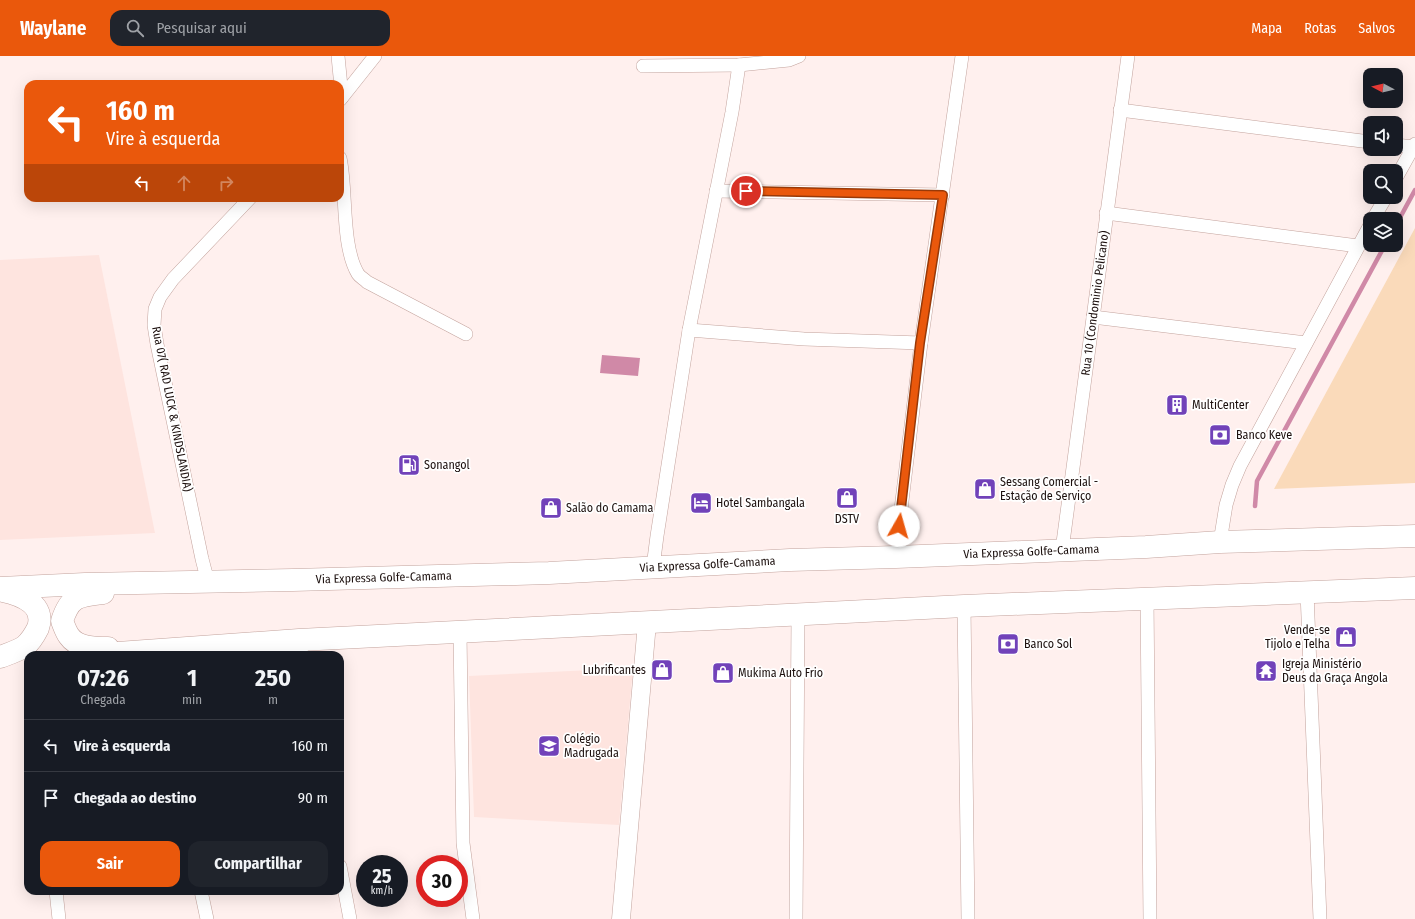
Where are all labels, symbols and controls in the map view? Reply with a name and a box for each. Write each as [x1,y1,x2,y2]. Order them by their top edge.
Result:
search box [110,10,390,46]
text: Waylane [20,17,86,40]
icon: search [124,17,146,39]
text: Pesquisar aqui [156,19,247,37]
text: Mapa [1251,20,1282,37]
text: Rotas [1304,20,1336,37]
text: Salvos [1358,20,1395,37]
north arrow [1363,68,1403,108]
map controls [1363,68,1403,252]
text: 160 m [106,94,175,127]
icon: left [40,96,92,148]
button: sound [1363,116,1403,156]
text: Vire à esquerda [106,128,220,150]
button: search [1363,164,1403,204]
icon: left [131,172,153,194]
icon: ahead [173,172,195,194]
icon: right [215,172,237,194]
pin [729,174,763,208]
icon: arrive [735,180,757,202]
button: layers [1363,212,1403,252]
street label: Rua 10 (Condominio Pelicano) [1078,229,1112,377]
street label: Rua 07( RAD LUCK & KINDSLANDIA) [149,325,195,493]
building icon: MultiCenter [1164,392,1190,418]
place label: MultiCenter [1192,398,1250,412]
bank icon: Banco Keve [1207,422,1233,448]
place label: Banco Keve [1236,428,1292,442]
fuel station icon: Sonangol [396,452,422,478]
place label: Sonangol [424,458,470,472]
place label: Sessang Comercial - Estação de Serviço [1000,475,1098,503]
shop icon: Sessang Comercial - Estação de Serviço [972,476,998,502]
shop icon: DSTV [834,485,860,511]
hotel icon: Hotel Sambangala [688,490,714,516]
shop icon: Salão do Camama [538,495,564,521]
place label: Hotel Sambangala [716,496,805,510]
place label: Salão do Camama [566,501,654,515]
position arrow [878,505,920,547]
place label: DSTV [835,512,860,526]
street label: Via Expressa Golfe-Camama [963,542,1100,561]
street label: Via Expressa Golfe-Camama [639,554,776,575]
street label: Via Expressa Golfe-Camama [316,569,452,586]
place label: Vende-se Tijolo e Telha [1265,623,1330,651]
shop icon: Vende-se Tijolo e Telha [1333,624,1359,650]
bank icon: Banco Sol [995,631,1021,657]
place label: Banco Sol [1024,637,1072,651]
shop icon: Lubrificantes [649,657,675,683]
place label: Igreja Ministério Deus da Graça Angola [1282,657,1388,685]
temple icon: Igreja Ministério Deus da Graça Angola [1253,658,1279,684]
shop icon: Mukima Auto Frio [710,660,736,686]
place label: Lubrificantes [583,663,646,677]
text: 07:26 [77,664,129,692]
text: 1 [187,664,197,692]
text: 250 [255,664,291,692]
place label: Mukima Auto Frio [738,666,823,680]
text: Chegada [80,692,126,707]
text: min [182,692,202,707]
text: m [268,692,278,707]
place label: Colégio Madrugada [564,732,619,760]
school or university icon: Colégio Madrugada [536,733,562,759]
icon: left [40,735,62,757]
text: Vire à esquerda [74,737,171,755]
text: 160 m [292,737,328,755]
icon: arrive [40,787,62,809]
text: Chegada ao destino [74,789,196,807]
text: 90 m [298,789,328,807]
button: Sair [40,841,180,887]
button: Compartilhar [188,841,328,887]
speed limit sign: 30 [416,855,468,907]
text: 25 [372,864,392,888]
text: km/h [371,885,393,897]

